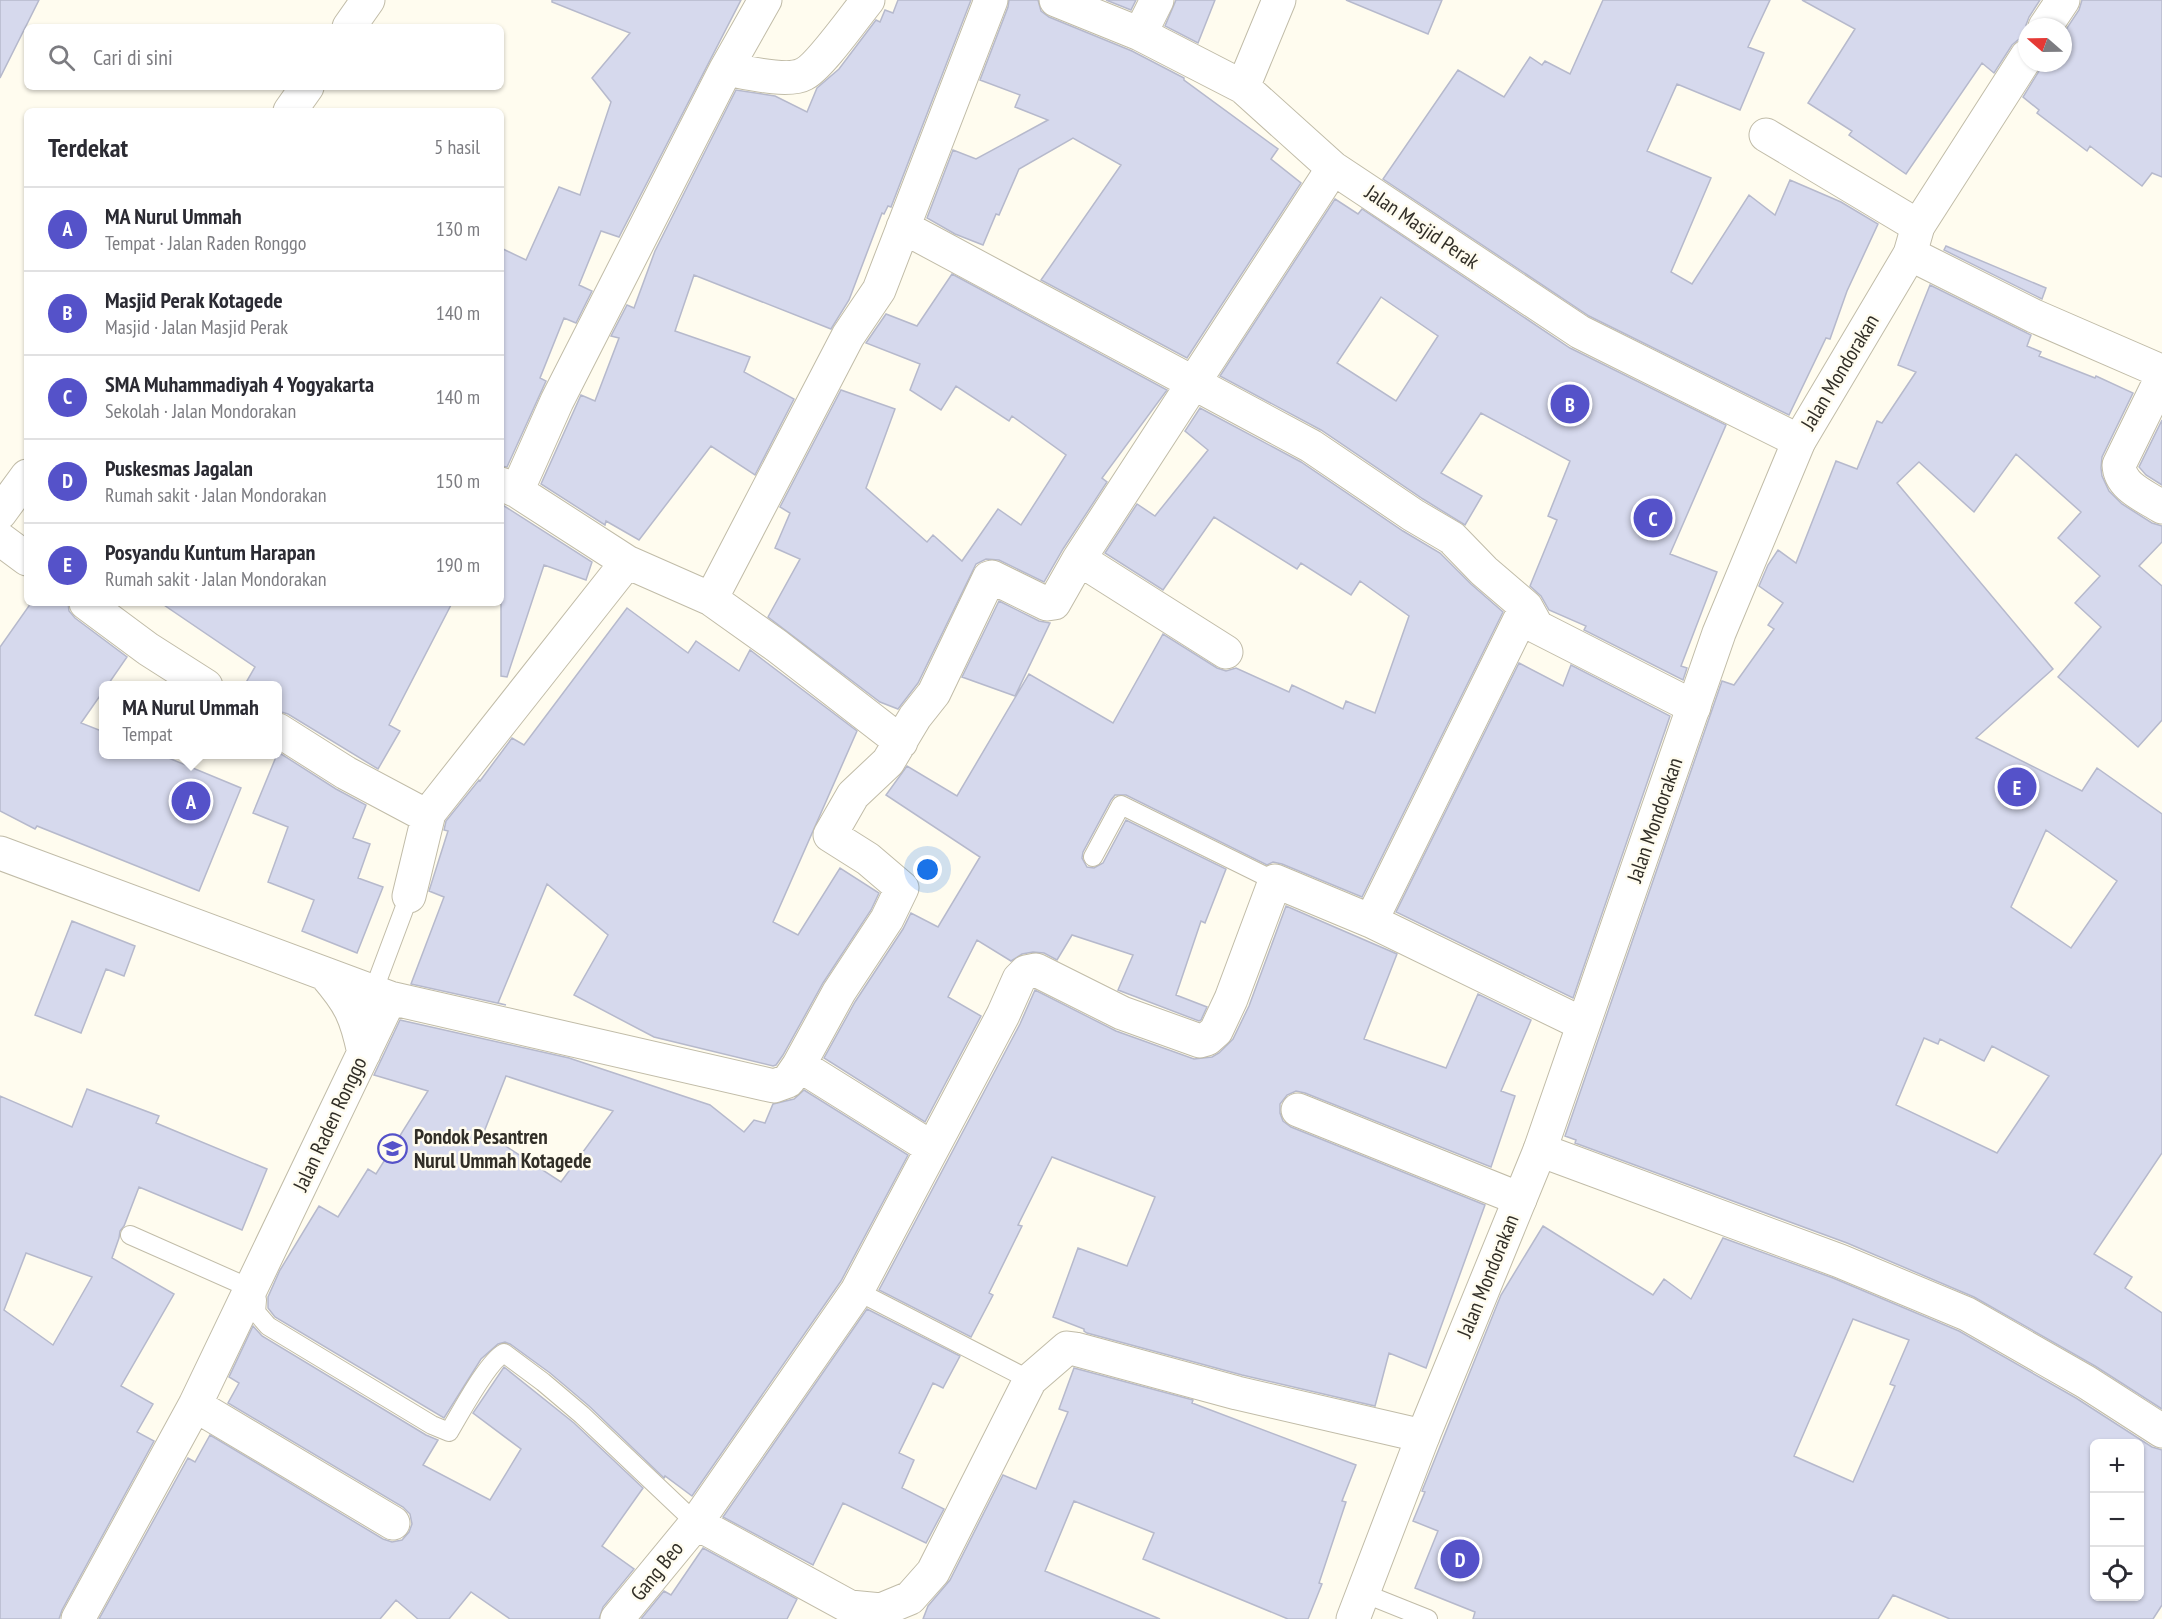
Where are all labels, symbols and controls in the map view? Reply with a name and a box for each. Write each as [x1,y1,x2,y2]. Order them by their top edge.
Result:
north arrow [2018,18,2072,72]
search box [24,24,504,90]
icon: search [45,41,78,74]
text: Cari di sini [93,43,173,71]
text: Terdekat [48,131,128,164]
text: 5 hasil [434,134,480,160]
street label: Jalan Masjid Perak [1359,178,1484,275]
text: MA Nurul Ummah [105,202,242,230]
text: A [62,216,73,242]
text: 130 m [436,216,480,242]
text: Tempat · Jalan Raden Ronggo [105,230,306,256]
text: Masjid Perak Kotagede [105,286,283,314]
text: B [63,300,72,326]
text: 140 m [436,300,480,326]
street label: Jalan Mondorakan [1794,309,1885,435]
text: Masjid · Jalan Masjid Perak [105,314,288,340]
text: SMA Muhammadiyah 4 Yogyakarta [105,370,374,398]
pin: B [1550,382,1590,426]
text: C [63,384,72,410]
text: 140 m [436,384,480,410]
text: Sekolah · Jalan Mondorakan [105,398,296,424]
text: Puskesmas Jagalan [105,454,253,482]
text: D [62,468,73,494]
text: 150 m [436,468,480,494]
text: Rumah sakit · Jalan Mondorakan [105,482,326,508]
pin: C [1634,496,1672,540]
text: Posyandu Kuntum Harapan [105,538,315,566]
text: E [63,552,72,578]
text: 190 m [436,552,480,578]
text: Rumah sakit · Jalan Mondorakan [105,566,326,592]
popup [99,681,282,759]
text: MA Nurul Ummah [122,693,259,721]
text: Tempat [122,721,173,747]
street label: Jalan Mondorakan [1620,754,1688,887]
pin: E [1998,764,2036,810]
pin: A [172,778,210,824]
your location [913,855,942,884]
street label: Jalan Raden Ronggo [286,1052,372,1196]
place label: Pondok Pesantren Nurul Ummah Kotagede [414,1123,592,1174]
school or university icon: Pondok Pesantren Nurul Ummah Kotagede [377,1133,409,1165]
street label: Jalan Mondorakan [1450,1210,1524,1342]
map controls [2090,1439,2144,1601]
button: + [2090,1439,2144,1493]
button: − [2090,1493,2144,1547]
street label: Gang Beo [624,1535,689,1606]
pin: D [1440,1536,1480,1582]
button: locate [2090,1547,2144,1601]

